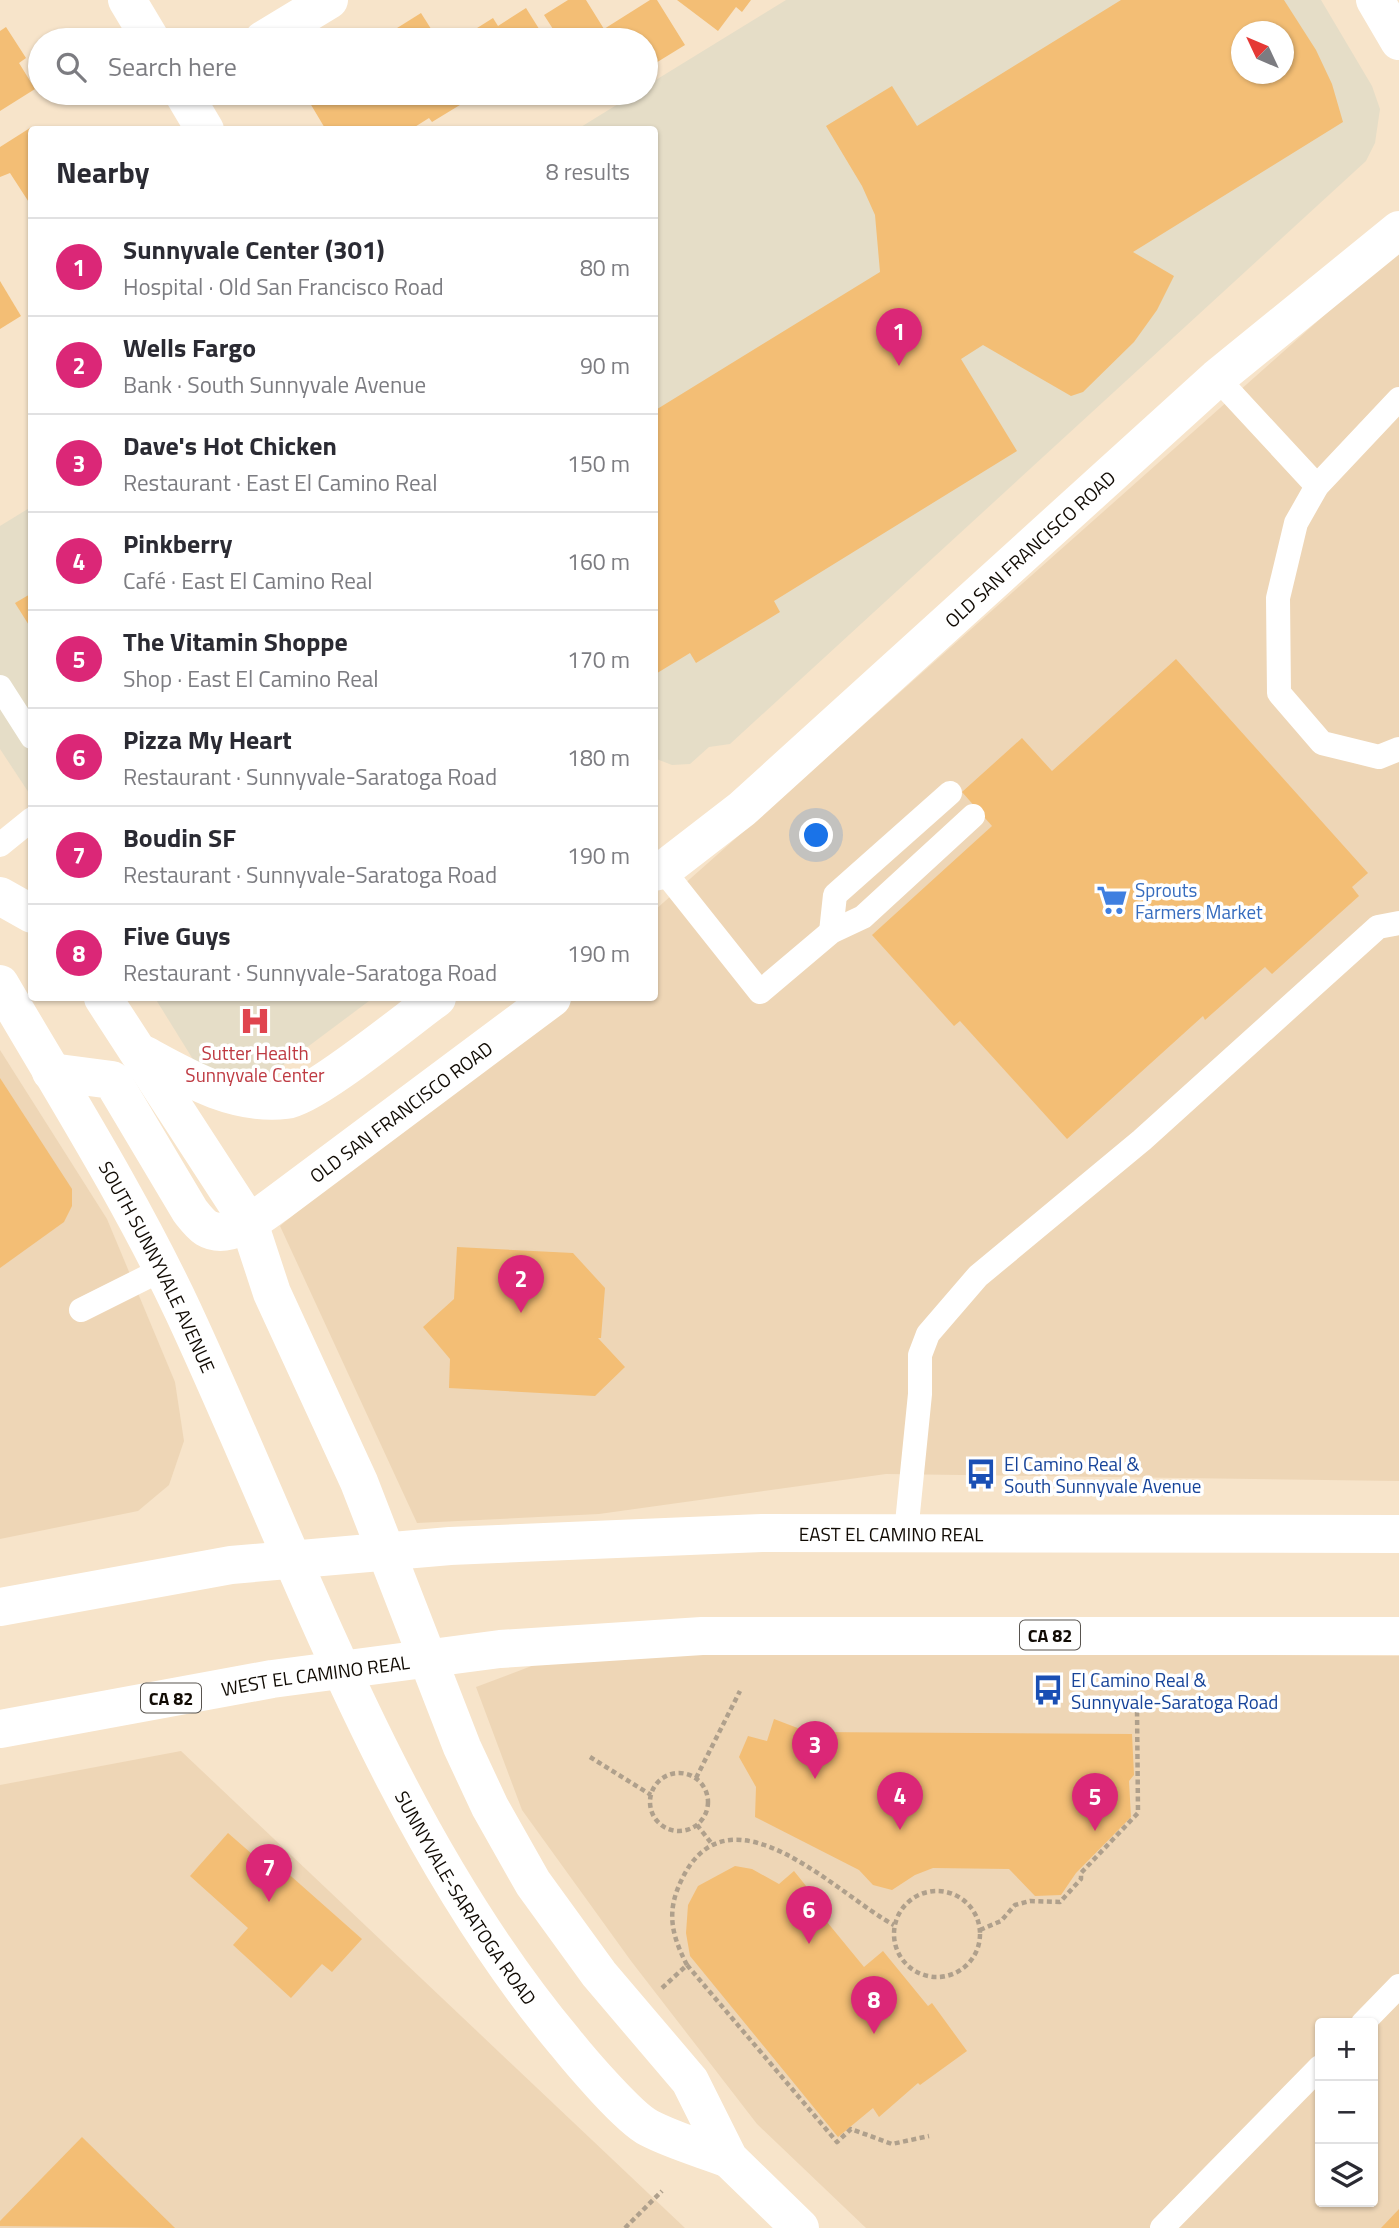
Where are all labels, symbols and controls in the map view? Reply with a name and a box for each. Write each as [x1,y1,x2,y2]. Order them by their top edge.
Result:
north arrow [1231,21,1294,84]
search box [28,28,658,105]
text: Search here [108,47,237,86]
icon: search [52,48,90,86]
text: Nearby [56,149,149,195]
text: 8 results [546,154,630,189]
text: Sunnyvale Center (301) [123,230,385,269]
text: 1 [73,250,85,285]
text: 80 m [580,250,630,285]
text: Hospital · Old San Francisco Road [123,269,444,304]
pin: 1 [876,308,922,366]
text: Wells Fargo [123,328,256,367]
text: 2 [73,348,85,383]
text: 90 m [580,348,630,383]
text: Bank · South Sunnyvale Avenue [123,367,426,402]
text: Dave's Hot Chicken [123,426,337,465]
text: 3 [73,446,85,481]
text: 150 m [567,446,630,481]
street label: OLD SAN FRANCISCO ROAD [937,463,1121,634]
text: Restaurant · East El Camino Real [123,465,437,500]
text: Pinkberry [123,524,233,563]
text: 4 [73,544,85,579]
text: 160 m [567,544,630,579]
text: Café · East El Camino Real [123,563,373,598]
text: The Vitamin Shoppe [123,622,348,661]
text: 5 [73,642,85,677]
text: 170 m [567,642,630,677]
text: Shop · East El Camino Real [123,661,379,696]
text: Pizza My Heart [123,720,292,759]
text: 6 [73,740,85,775]
text: 180 m [567,740,630,775]
text: Restaurant · Sunnyvale-Saratoga Road [123,759,497,794]
text: Boudin SF [123,818,236,857]
your location [799,818,833,852]
text: 7 [73,838,85,873]
text: 190 m [567,838,630,873]
text: Restaurant · Sunnyvale-Saratoga Road [123,857,497,892]
place label: Sprouts Farmers Market [1135,875,1263,926]
supermarket icon: Sprouts Farmers Market [1095,883,1129,917]
text: Five Guys [123,916,231,955]
text: 8 [73,936,85,971]
text: 190 m [567,936,630,971]
text: Restaurant · Sunnyvale-Saratoga Road [123,955,497,990]
hospital icon: Sutter Health Sunnyvale Center [238,1004,272,1038]
street label: OLD SAN FRANCISCO ROAD [303,1033,498,1189]
place label: Sutter Health Sunnyvale Center [185,1038,325,1089]
street label: SOUTH SUNNYVALE AVENUE [92,1155,224,1377]
pin: 2 [498,1255,544,1313]
place label: El Camino Real & South Sunnyvale Avenue [1004,1449,1201,1500]
bus stop icon: El Camino Real & South Sunnyvale Avenue [964,1457,998,1491]
street label: EAST EL CAMINO REAL [799,1519,983,1548]
road number: CA 82 [1020,1620,1080,1650]
street label: WEST EL CAMINO REAL [219,1647,411,1703]
place label: El Camino Real & Sunnyvale-Saratoga Road [1071,1665,1278,1716]
bus stop icon: El Camino Real & Sunnyvale-Saratoga Road [1031,1673,1065,1707]
road number: CA 82 [141,1684,201,1713]
pin: 3 [792,1721,838,1779]
pin: 4 [877,1772,923,1830]
pin: 5 [1072,1773,1118,1831]
street label: SUNNYVALE-SARATOGA ROAD [389,1785,544,2010]
pin: 7 [246,1844,292,1902]
pin: 6 [786,1886,832,1944]
pin: 8 [851,1976,897,2034]
map controls [1315,2018,1378,2207]
button: + [1315,2018,1378,2081]
button: − [1315,2081,1378,2144]
button: layers [1315,2144,1378,2207]

